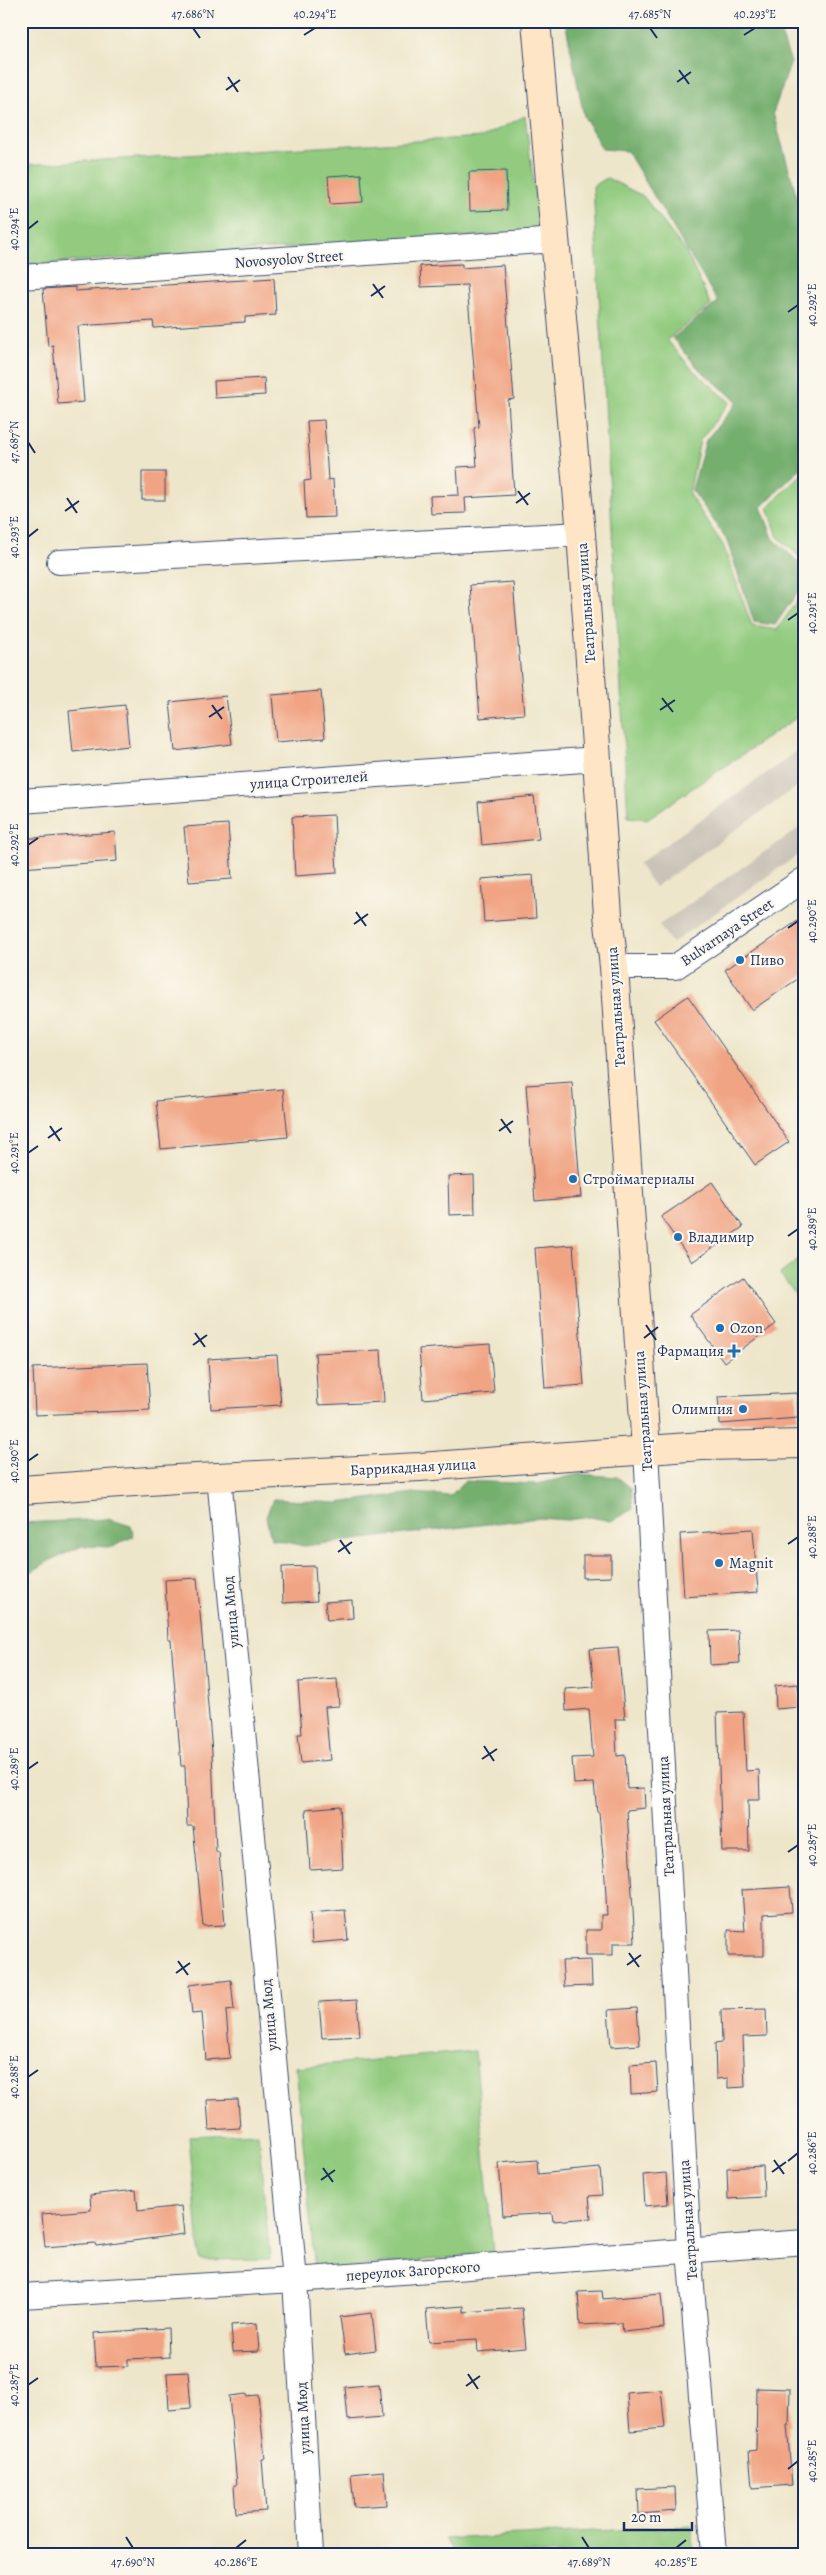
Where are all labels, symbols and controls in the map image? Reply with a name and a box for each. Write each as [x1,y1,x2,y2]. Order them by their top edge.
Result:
text: 47.686°N [171,6,215,22]
text: 40.294°E [294,6,336,22]
text: 47.685°N [629,6,672,22]
text: 40.293°E [734,6,776,22]
text: 40.294°E [6,208,22,250]
street label: Novosyolov Street [234,245,344,273]
text: 40.292°E [804,283,820,327]
text: 47.687°N [6,420,22,463]
text: 40.293°E [6,516,22,558]
street label: Театральная улица [572,542,600,664]
text: 40.291°E [804,592,820,634]
street label: улица Строителей [248,766,369,794]
text: 40.292°E [6,823,22,867]
street label: Bulvarnaya Street [677,893,777,971]
text: 40.290°E [804,899,820,943]
street label: Театральная улица [602,946,630,1068]
place label: Пиво [750,950,784,970]
marker: Пиво [734,954,746,966]
text: 40.291°E [6,1132,22,1174]
place label: Стройматериалы [583,1169,695,1189]
marker: Стройматериалы [567,1173,579,1185]
text: 40.289°E [804,1207,820,1251]
place label: Владимир [688,1227,754,1247]
marker: Владимир [672,1231,684,1243]
place label: Ozon [730,1318,763,1338]
marker: Ozon [714,1322,726,1334]
place label: Фармация [657,1341,724,1361]
marker: Фармация [728,1345,740,1357]
street label: Театральная улица [629,1350,657,1472]
place label: Олимпия [672,1399,733,1419]
marker: Олимпия [737,1403,749,1415]
text: 40.290°E [6,1439,22,1483]
street label: Баррикадная улица [349,1454,477,1480]
text: 40.288°E [804,1515,820,1559]
place label: Magnit [729,1553,774,1573]
marker: Magnit [713,1557,725,1569]
street label: улица Мюд [218,1575,244,1650]
text: 40.289°E [6,1747,22,1791]
street label: Театральная улица [653,1755,679,1877]
text: 40.287°E [804,1824,820,1866]
street label: улица Мюд [256,1978,282,2053]
text: 40.288°E [6,2055,22,2099]
text: 40.286°E [804,2131,820,2175]
street label: Театральная улица [674,2159,702,2281]
street label: переулок Загорского [345,2256,481,2286]
text: 40.287°E [6,2364,22,2406]
street label: улица Мюд [291,2381,315,2456]
text: 40.285°E [804,2440,820,2482]
scale bar [624,2500,691,2532]
text: 20 m [631,2507,662,2527]
text: 47.690°N [111,2554,155,2570]
text: 40.286°E [214,2554,258,2570]
text: 47.689°N [567,2554,611,2570]
text: 40.285°E [655,2554,697,2570]

